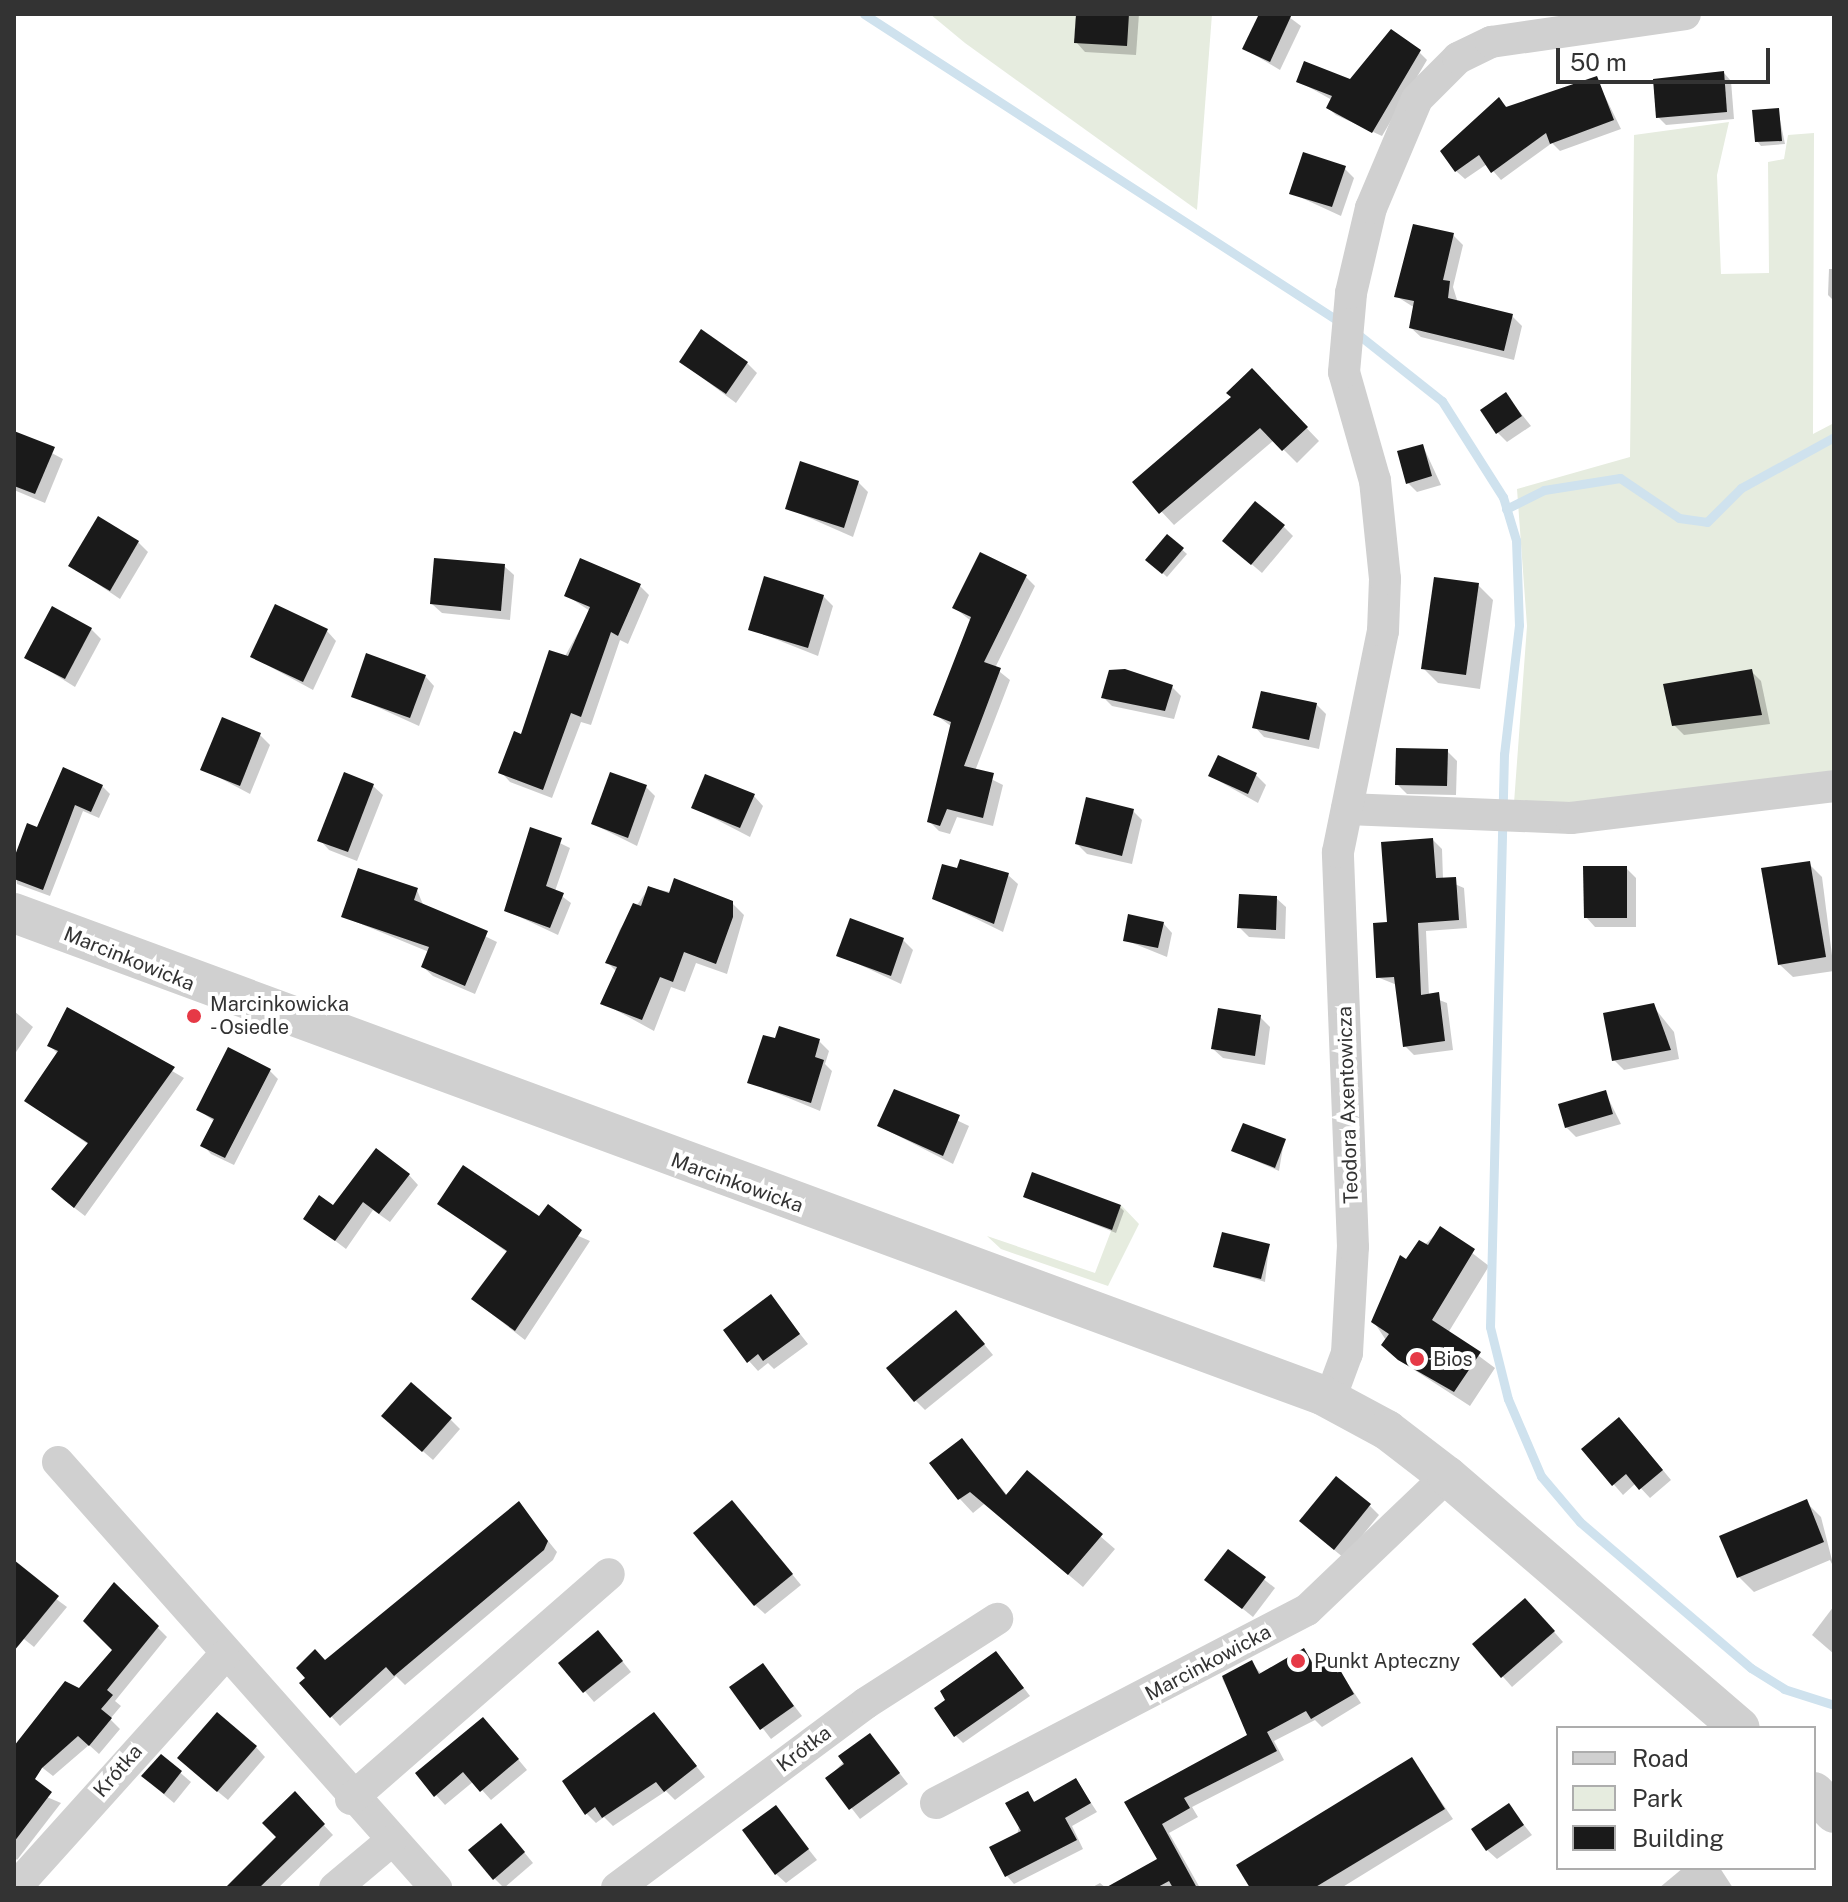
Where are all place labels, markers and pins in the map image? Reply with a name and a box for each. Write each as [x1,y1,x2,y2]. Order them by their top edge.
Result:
place label: Marcinkowicka - Osiedle [210,992,349,1039]
marker: Marcinkowicka - Osiedle [185,1007,203,1025]
place label: Bios [1433,1347,1473,1371]
marker: Bios [1408,1350,1426,1368]
place label: Punkt Apteczny [1314,1649,1460,1673]
marker: Punkt Apteczny [1289,1652,1307,1670]

